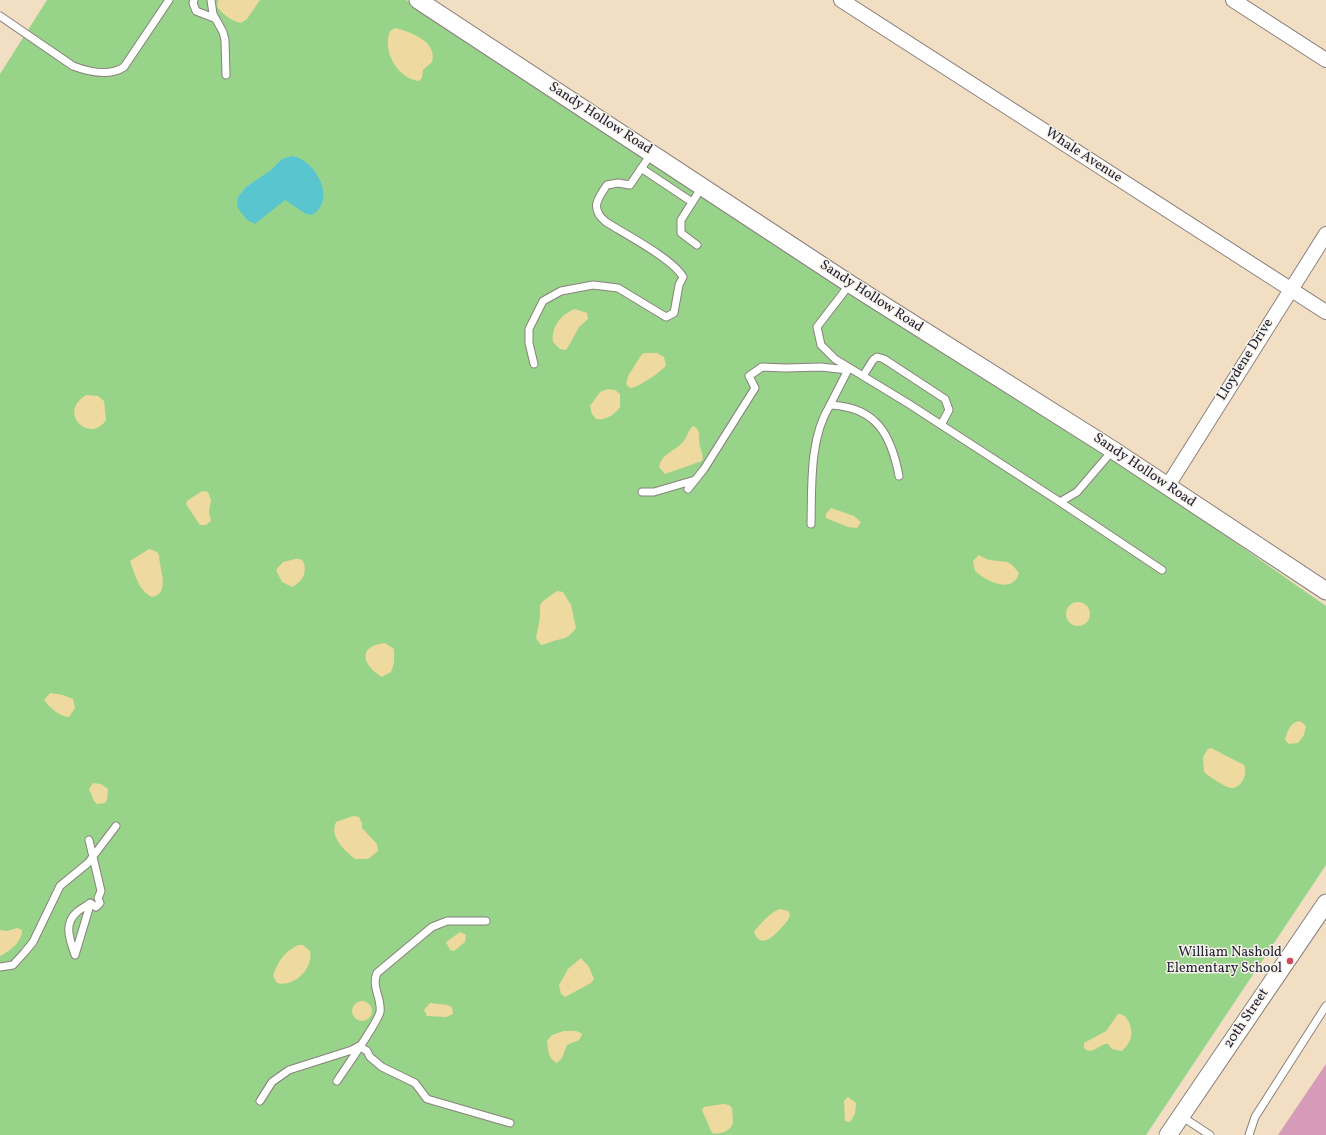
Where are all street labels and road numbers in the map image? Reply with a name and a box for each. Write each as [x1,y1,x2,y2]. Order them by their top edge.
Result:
street label: Sandy Hollow Road [545,79,655,159]
street label: Whale Avenue [1041,125,1125,187]
street label: Sandy Hollow Road [816,257,926,337]
street label: Lloydene Drive [1214,316,1278,404]
street label: Sandy Hollow Road [1090,430,1198,512]
street label: 20th Street [1221,986,1273,1052]

